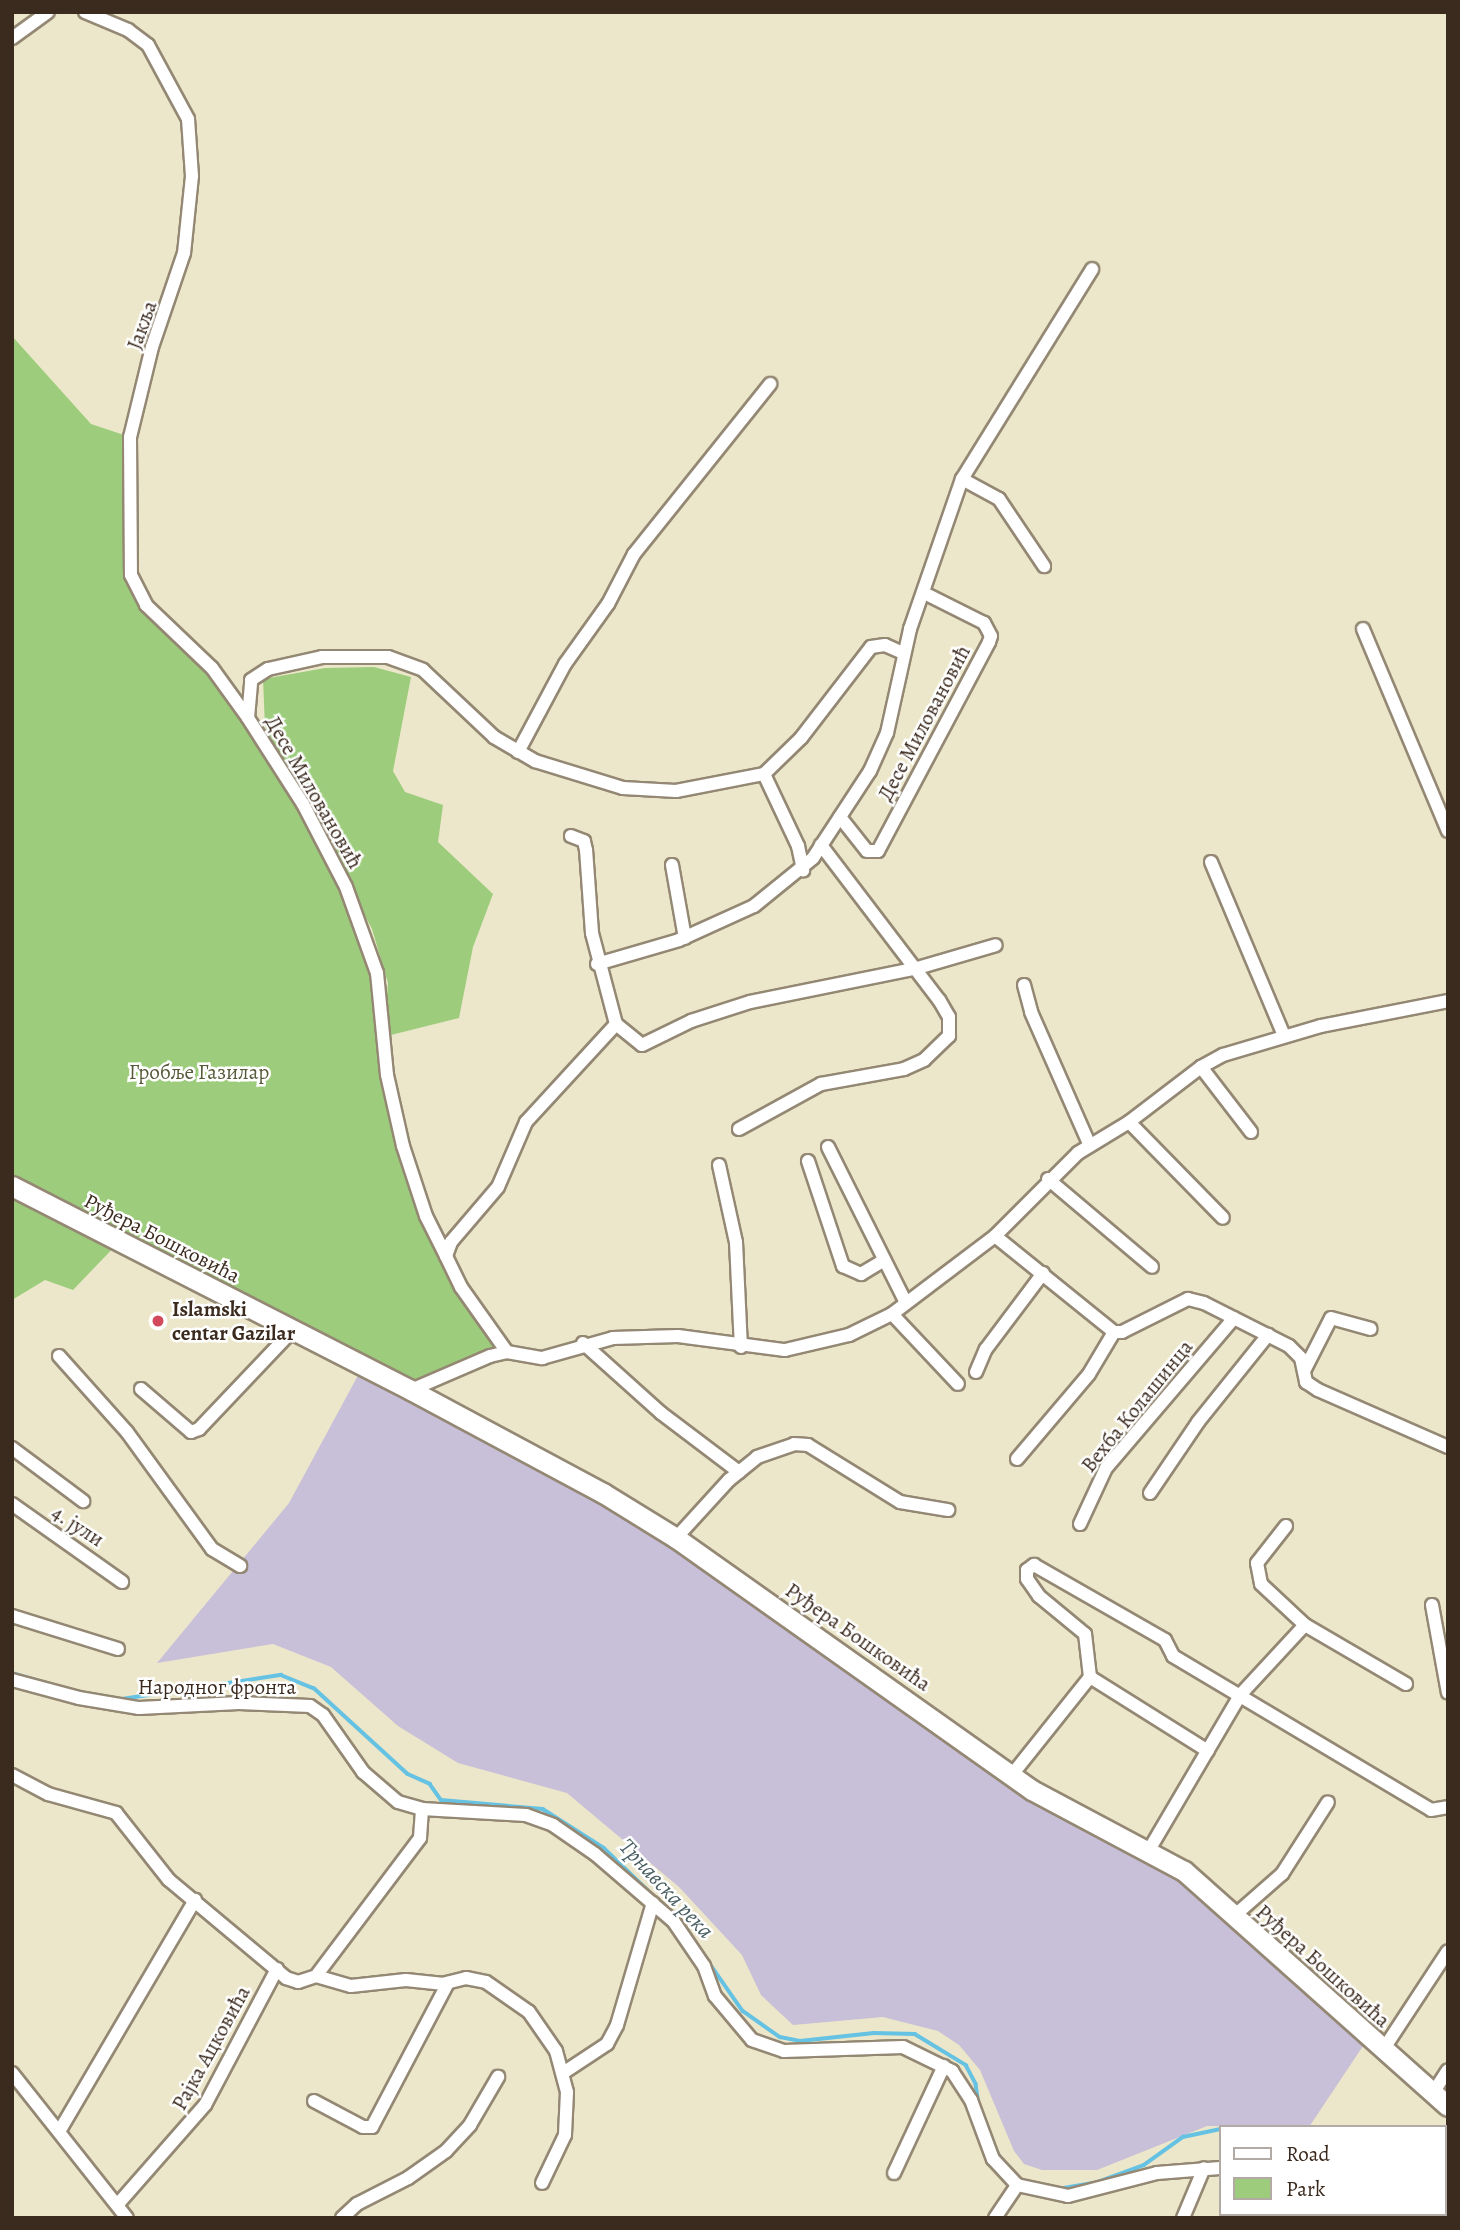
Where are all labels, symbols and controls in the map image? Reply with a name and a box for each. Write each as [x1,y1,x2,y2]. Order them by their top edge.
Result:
street label: Јакља [122,297,162,353]
street label: Десе Миловановић [872,641,976,805]
street label: Десе Миловановић [260,711,368,873]
park label: Гробље Газилар [129,1059,269,1085]
street label: Руђера Бошковића [80,1188,244,1288]
place label: Islamski centar Gazilar [172,1296,295,1346]
marker: Islamski centar Gazilar [150,1313,166,1329]
street label: Вехба Колашинца [1076,1335,1198,1477]
street label: 4. јули [47,1500,109,1552]
street label: Руђера Бошковића [780,1577,936,1697]
street label: Народног фронта [138,1674,296,1700]
water label: Трнавска река [613,1833,719,1945]
street label: Руђера Бошковића [1251,1899,1395,2033]
street label: Рајка Ацковића [166,1981,256,2115]
legend [1218,2125,1446,2216]
text: Road [1286,2140,1330,2168]
text: Park [1286,2175,1325,2203]

